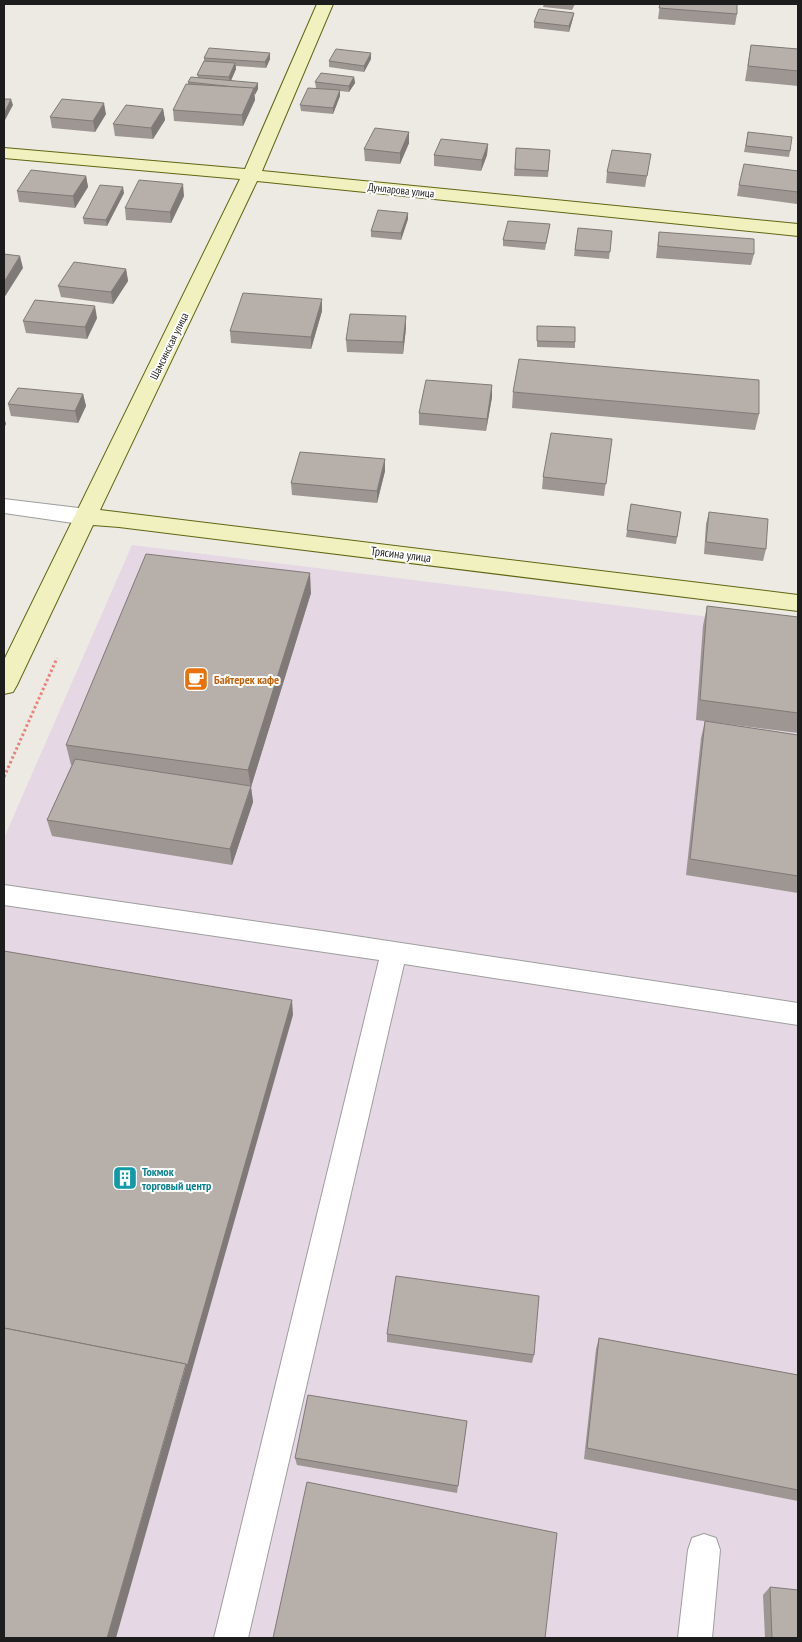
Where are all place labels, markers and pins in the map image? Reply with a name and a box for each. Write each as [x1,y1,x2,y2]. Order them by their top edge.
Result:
cafe icon: Байтерек кафе [183,666,209,692]
place label: Байтерек кафе [214,672,279,687]
place label: Токмок торговый центр [142,1164,212,1193]
building icon: Токмок торговый центр [112,1165,138,1191]

